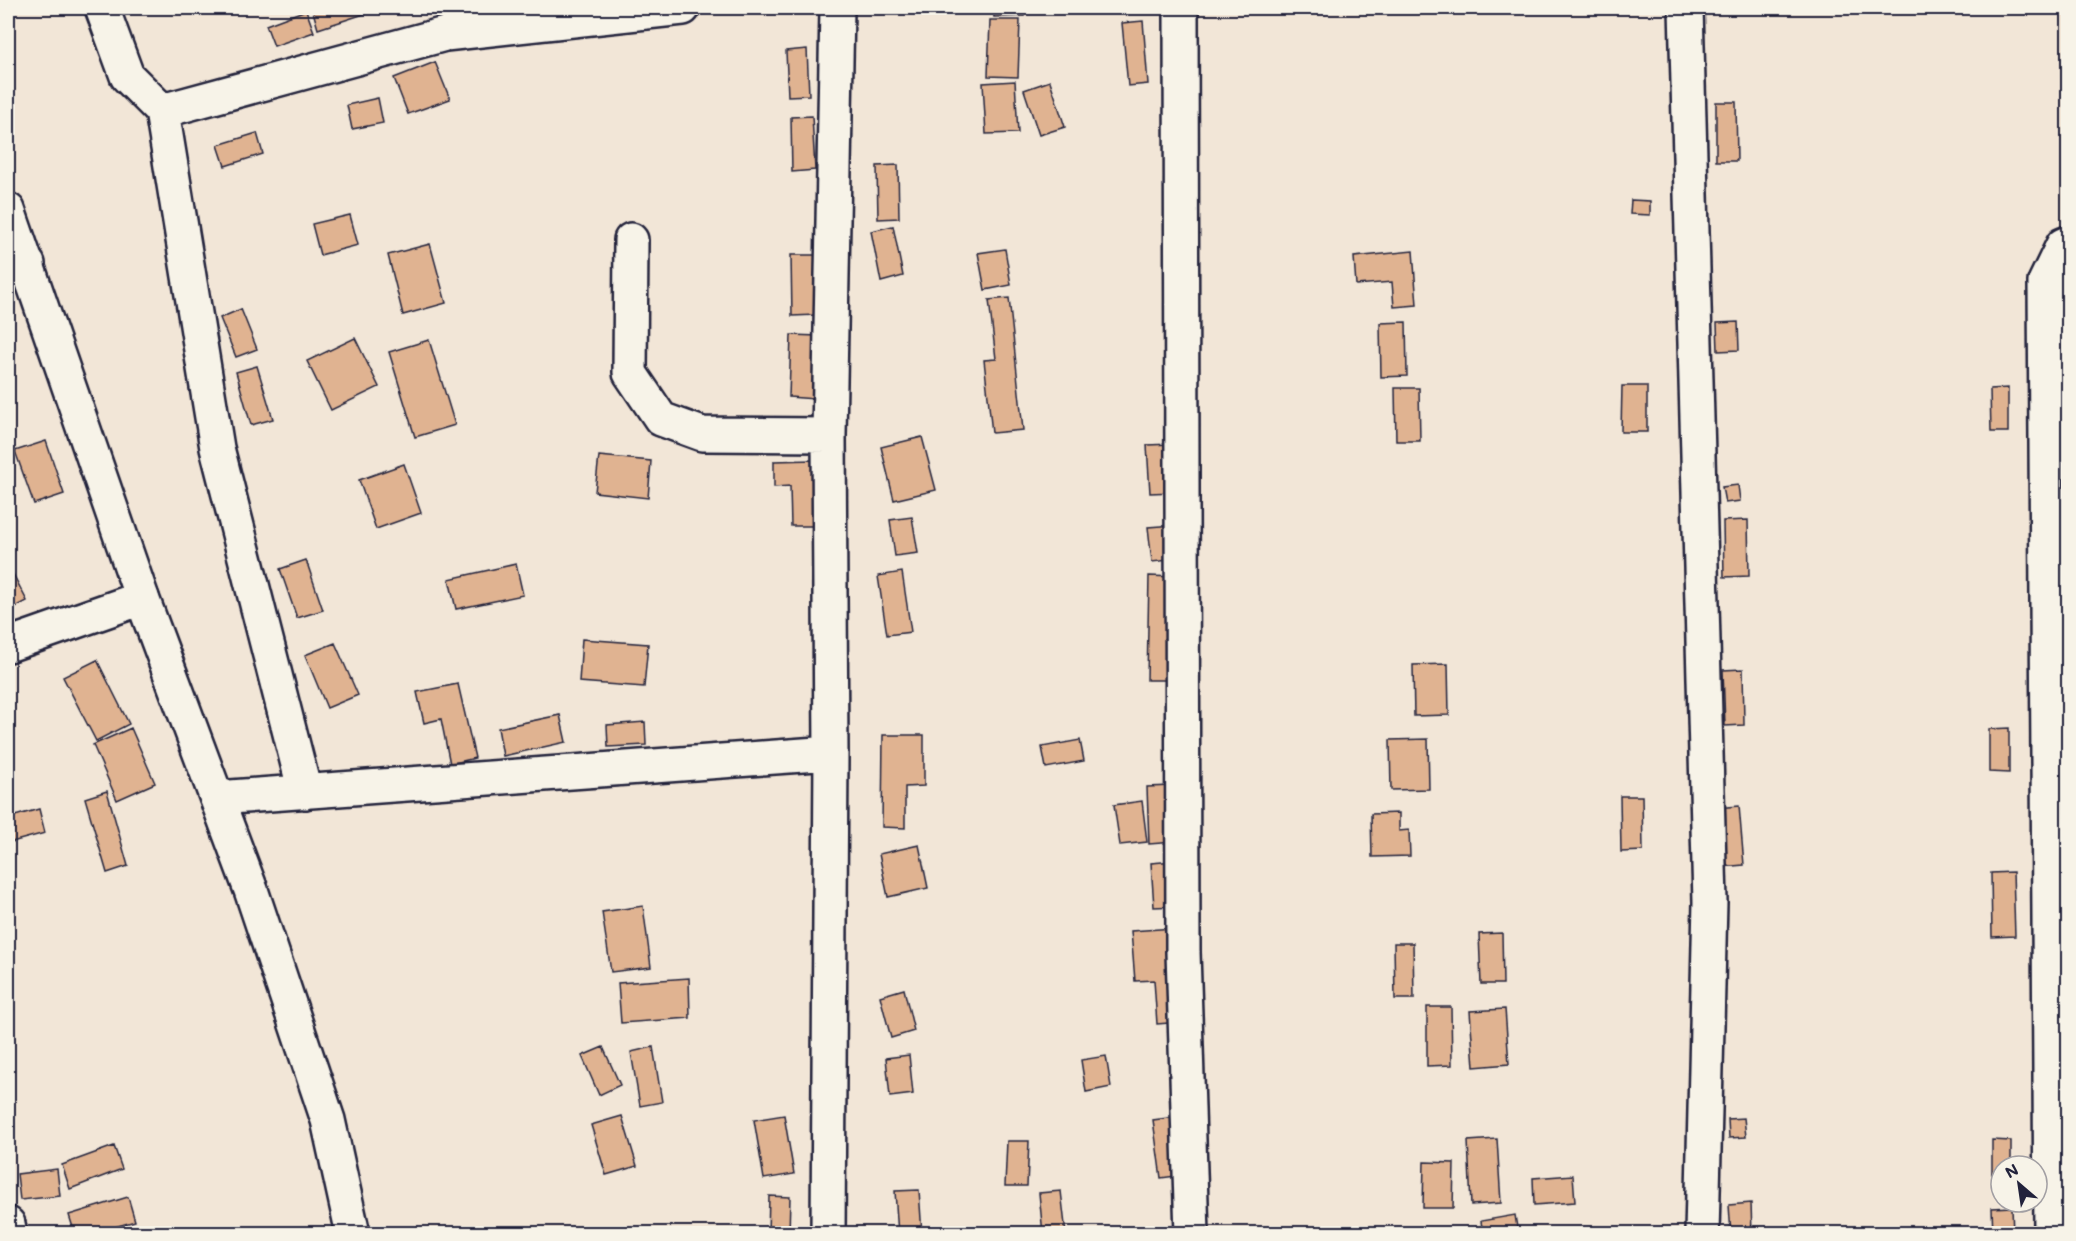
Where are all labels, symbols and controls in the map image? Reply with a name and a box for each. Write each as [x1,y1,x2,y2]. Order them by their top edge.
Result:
north arrow [1989,1154,2049,1214]
text: N [2001,1158,2022,1183]

